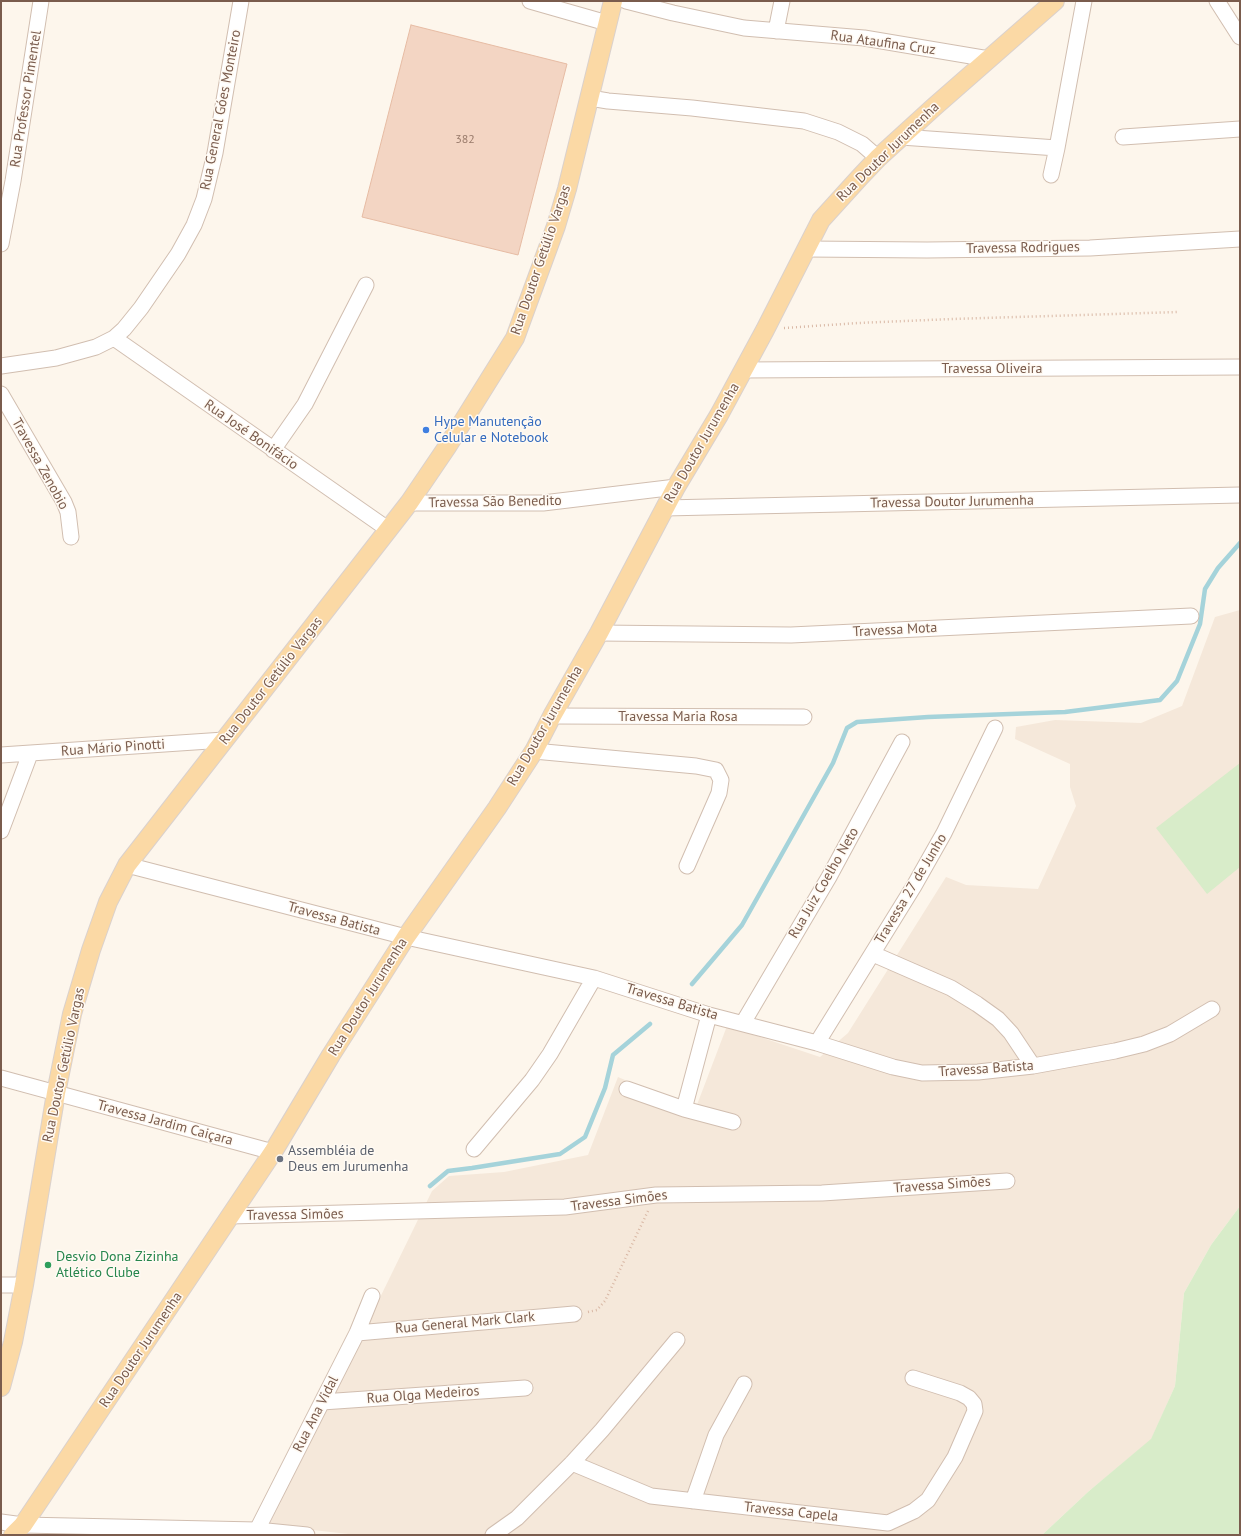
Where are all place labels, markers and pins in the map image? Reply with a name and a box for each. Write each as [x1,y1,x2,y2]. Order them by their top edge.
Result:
place label: Hype Manutenção Celular e Notebook [434,414,549,446]
marker: Hype Manutenção Celular e Notebook [421,425,431,435]
place label: Assembléia de Deus em Jurumenha [288,1143,408,1176]
marker: Assembléia de Deus em Jurumenha [275,1154,285,1164]
place label: Desvio Dona Zizinha Atlético Clube [56,1249,179,1282]
marker: Desvio Dona Zizinha Atlético Clube [43,1260,53,1270]

